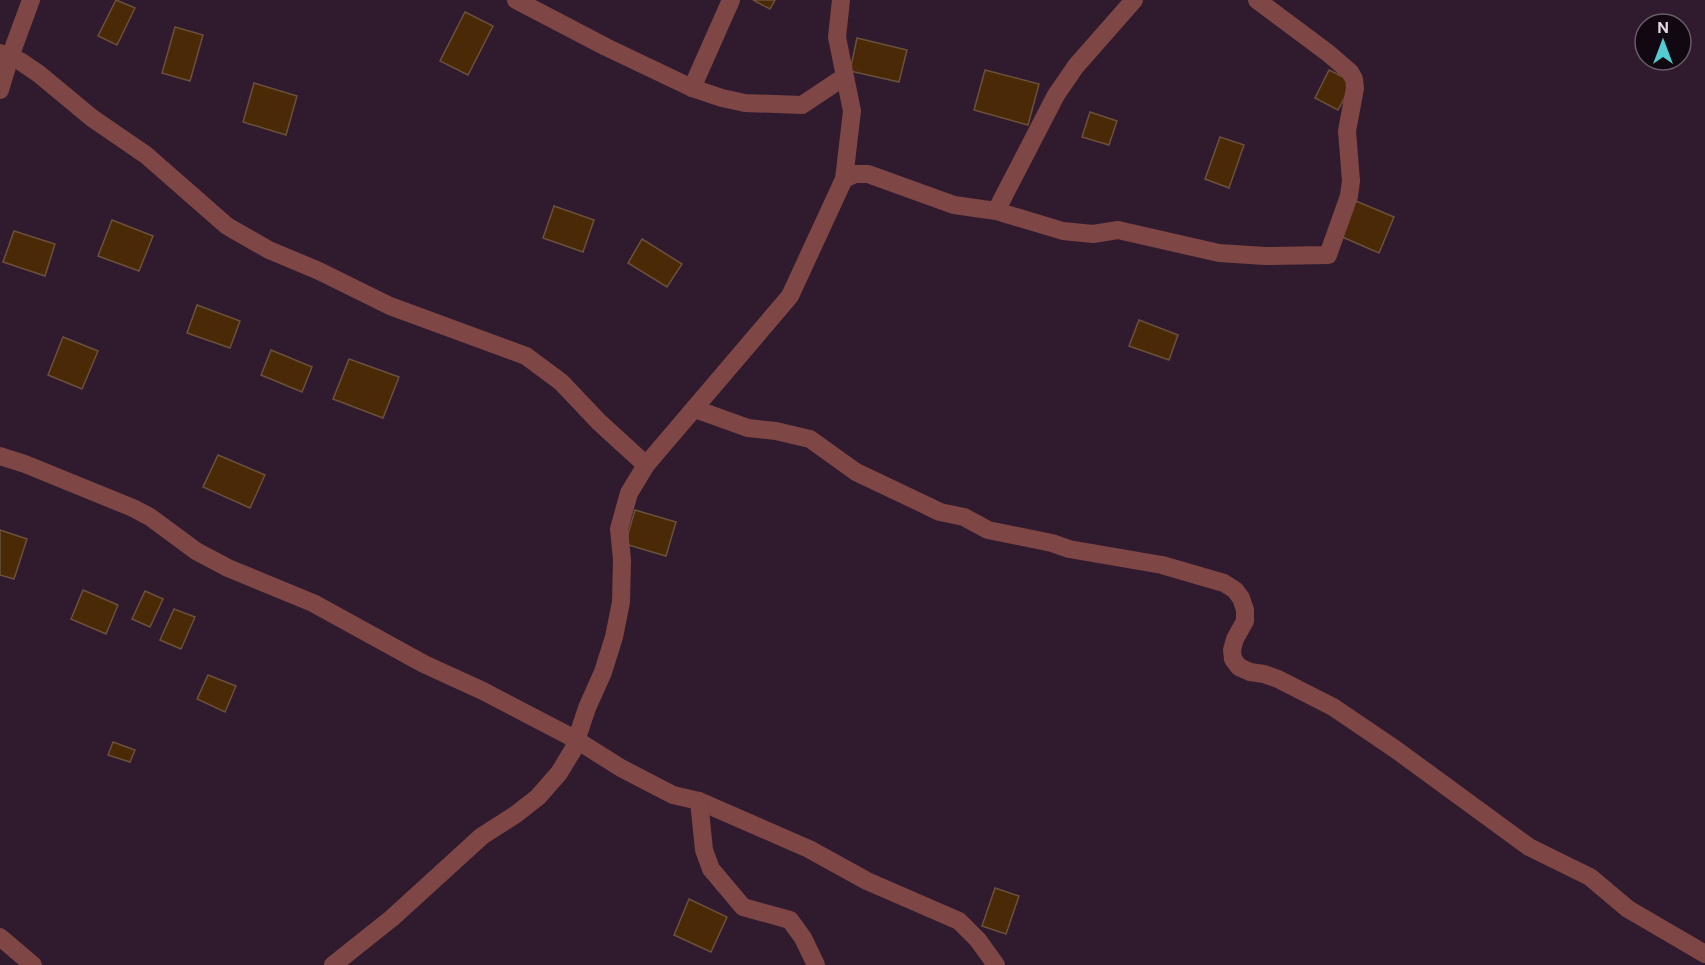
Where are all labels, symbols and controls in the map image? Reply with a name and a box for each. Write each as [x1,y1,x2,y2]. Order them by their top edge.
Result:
north arrow [1633,12,1693,72]
text: N [1657,17,1669,38]

